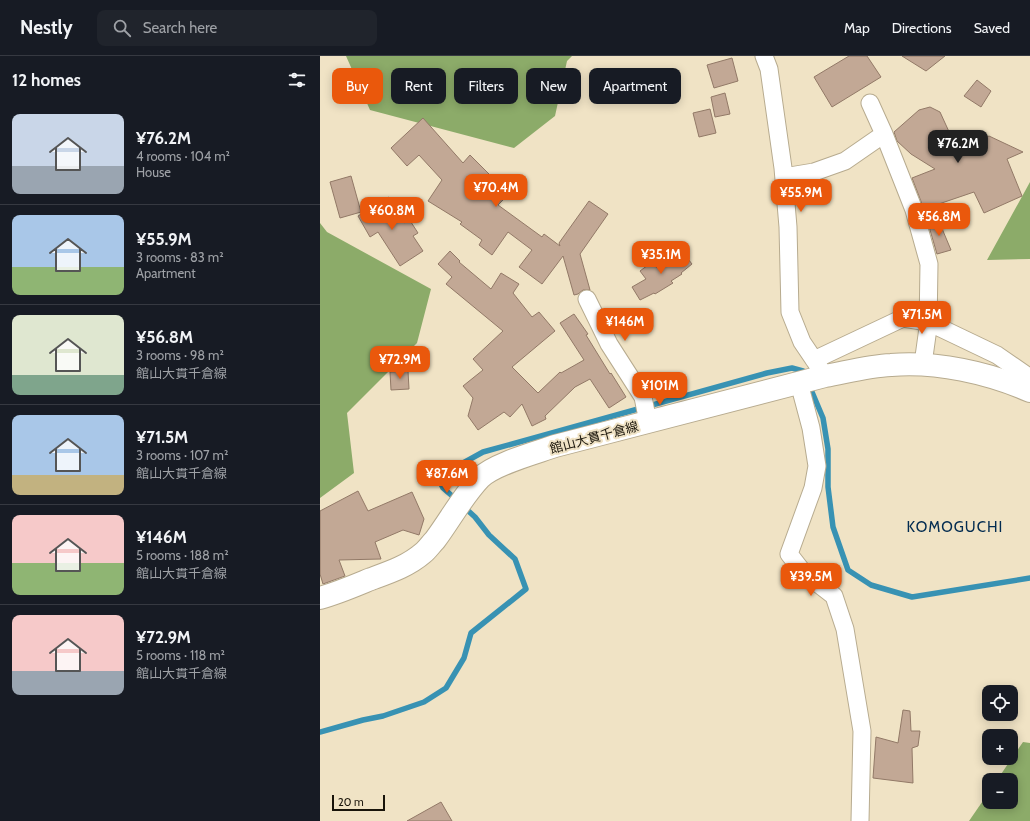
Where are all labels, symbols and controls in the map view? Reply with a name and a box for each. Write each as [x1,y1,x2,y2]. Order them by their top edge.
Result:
search box [97,10,377,46]
text: Nestly [20,16,73,39]
icon: search [111,17,133,39]
text: Search here [143,19,217,37]
text: Map [844,19,870,37]
text: Directions [892,19,952,37]
text: Saved [974,19,1010,37]
chip: Buy [332,68,383,104]
chip: Rent [391,68,446,104]
chip: Filters [454,68,518,104]
chip: New [526,68,581,104]
chip: Apartment [589,68,681,104]
icon: filters [286,69,308,91]
text: 12 homes [12,70,81,90]
text: ¥76.2M [136,128,191,148]
icon: home [44,130,92,178]
pin: ¥76.2M [925,130,991,164]
text: ¥76.2M [937,135,979,151]
text: 4 rooms · 104 m² [136,148,230,164]
text: House [136,164,171,180]
pin: ¥70.4M [463,174,529,208]
text: ¥70.4M [473,179,519,195]
pin: ¥55.9M [768,179,834,213]
text: ¥55.9M [780,184,822,200]
pin: ¥60.8M [359,197,425,231]
text: ¥60.8M [369,202,415,218]
pin: ¥56.8M [906,203,972,237]
text: ¥56.8M [917,208,961,224]
text: ¥55.9M [136,229,192,249]
icon: home [44,231,92,279]
pin: ¥35.1M [628,241,694,275]
text: ¥35.1M [641,246,681,262]
text: 3 rooms · 83 m² [136,249,223,265]
text: Apartment [136,265,196,281]
pin: ¥71.5M [889,301,955,335]
text: ¥71.5M [902,306,942,322]
pin: ¥146M [597,308,653,342]
text: ¥146M [606,313,644,329]
text: ¥56.8M [136,327,193,347]
icon: home [44,331,92,379]
pin: ¥72.9M [367,346,433,380]
text: 3 rooms · 98 m² [136,347,224,363]
text: ¥72.9M [379,351,421,367]
text: 館山大貫千倉線 [136,365,227,381]
pin: ¥101M [632,372,688,406]
text: ¥101M [641,377,679,393]
street label: 館山大貫千倉線 [548,417,640,457]
text: ¥71.5M [136,427,188,447]
icon: home [44,431,92,479]
text: 3 rooms · 107 m² [136,447,228,463]
pin: ¥87.6M [414,460,480,494]
text: 館山大貫千倉線 [136,465,227,481]
text: ¥87.6M [426,465,468,481]
district label: KOMOGUCHI [907,518,1003,536]
text: ¥146M [136,527,187,547]
icon: home [44,531,92,579]
text: 5 rooms · 188 m² [136,547,229,563]
pin: ¥39.5M [778,563,844,597]
text: 館山大貫千倉線 [136,565,227,581]
text: ¥39.5M [790,568,832,584]
text: ¥72.9M [136,627,191,647]
icon: home [44,631,92,679]
text: 5 rooms · 118 m² [136,647,225,663]
text: 館山大貫千倉線 [136,665,227,681]
map controls [982,685,1018,809]
button: locate [982,685,1018,721]
button: + [982,729,1018,765]
button: − [982,773,1018,809]
scale bar [332,793,385,812]
text: 20 m [338,795,364,809]

